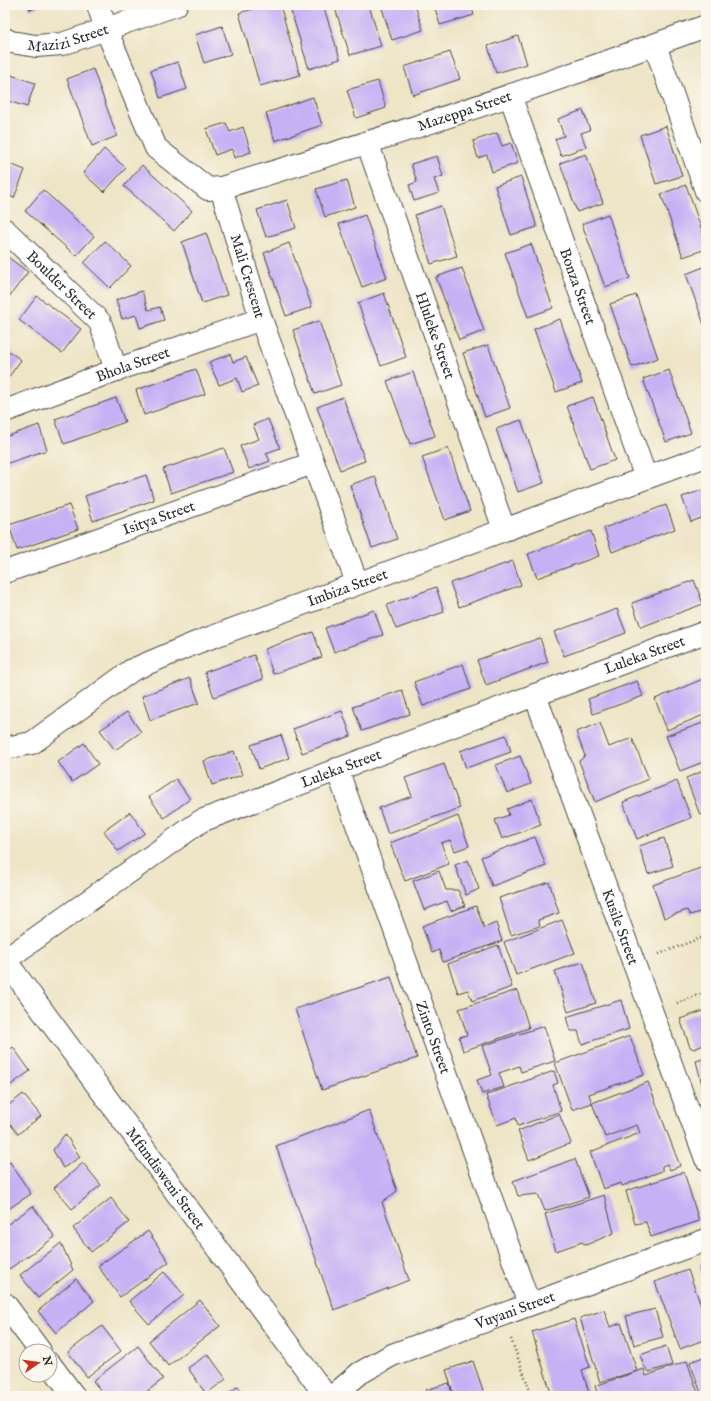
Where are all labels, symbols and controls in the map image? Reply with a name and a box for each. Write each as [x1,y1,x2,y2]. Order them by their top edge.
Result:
street label: Mazizi Street [26,19,111,56]
street label: Mazeppa Street [415,86,514,135]
street label: Mali Crescent [226,232,270,320]
street label: Bonza Street [556,245,600,327]
street label: Boulder Street [23,247,101,323]
street label: Hluleke Street [411,289,460,381]
street label: Bhola Street [93,342,172,386]
street label: Isitya Street [120,496,197,539]
street label: Imbiza Street [305,564,390,611]
street label: Luleka Street [602,631,687,678]
street label: Luleka Street [298,744,384,792]
street label: Kusile Street [598,886,643,967]
street label: Zinto Street [411,998,455,1076]
street label: Mfundisweni Street [122,1124,209,1233]
street label: Vuyani Street [471,1287,557,1334]
north arrow [18,1343,58,1383]
text: N [39,1354,55,1368]

